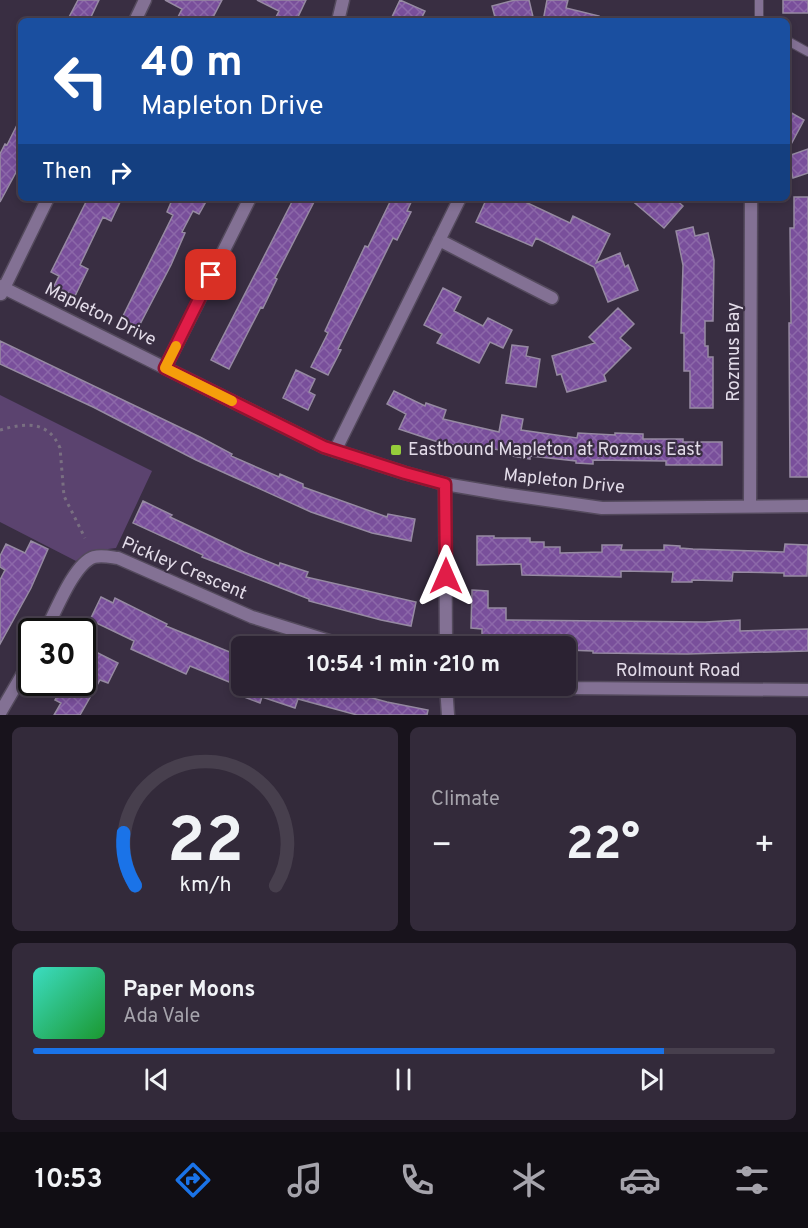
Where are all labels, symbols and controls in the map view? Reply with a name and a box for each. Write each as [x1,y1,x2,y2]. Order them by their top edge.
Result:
text: 40 m [141,38,243,91]
icon: left [42,42,120,120]
text: Mapleton Drive [141,90,323,124]
icon: right [104,156,137,189]
text: Then [42,159,92,186]
pin [185,249,236,300]
icon: arrive [194,258,227,291]
street label: Mapleton Drive [40,278,160,352]
street label: Rozmus Bay [723,302,746,402]
place label: Eastbound Mapleton at Rozmus East [408,439,701,462]
marker: Eastbound Mapleton at Rozmus East [389,443,403,457]
street label: Mapleton Drive [502,464,626,500]
street label: Pickley Crescent [118,532,250,606]
position arrow [414,544,478,608]
speed limit sign: 30 [18,618,96,696]
text: 10:54 · 1 min · 210 m [307,652,500,679]
street label: Rolmount Road [616,660,740,683]
text: Climate [431,787,500,813]
text: 22 [167,805,243,884]
text: 22° [566,818,640,875]
text: − [431,826,452,868]
text: + [754,826,775,868]
text: km/h [179,872,231,899]
text: Paper Moons [123,977,255,1004]
text: Ada Vale [123,1004,200,1030]
icon: previous [140,1063,173,1096]
icon: pause [387,1063,420,1096]
icon: next [635,1063,668,1096]
icon: directions [172,1159,214,1201]
icon: music [284,1159,326,1201]
icon: phone [396,1159,438,1201]
icon: climate [508,1159,550,1201]
icon: car [619,1159,661,1201]
icon: filters [731,1159,773,1201]
text: 10:53 [35,1163,103,1197]

